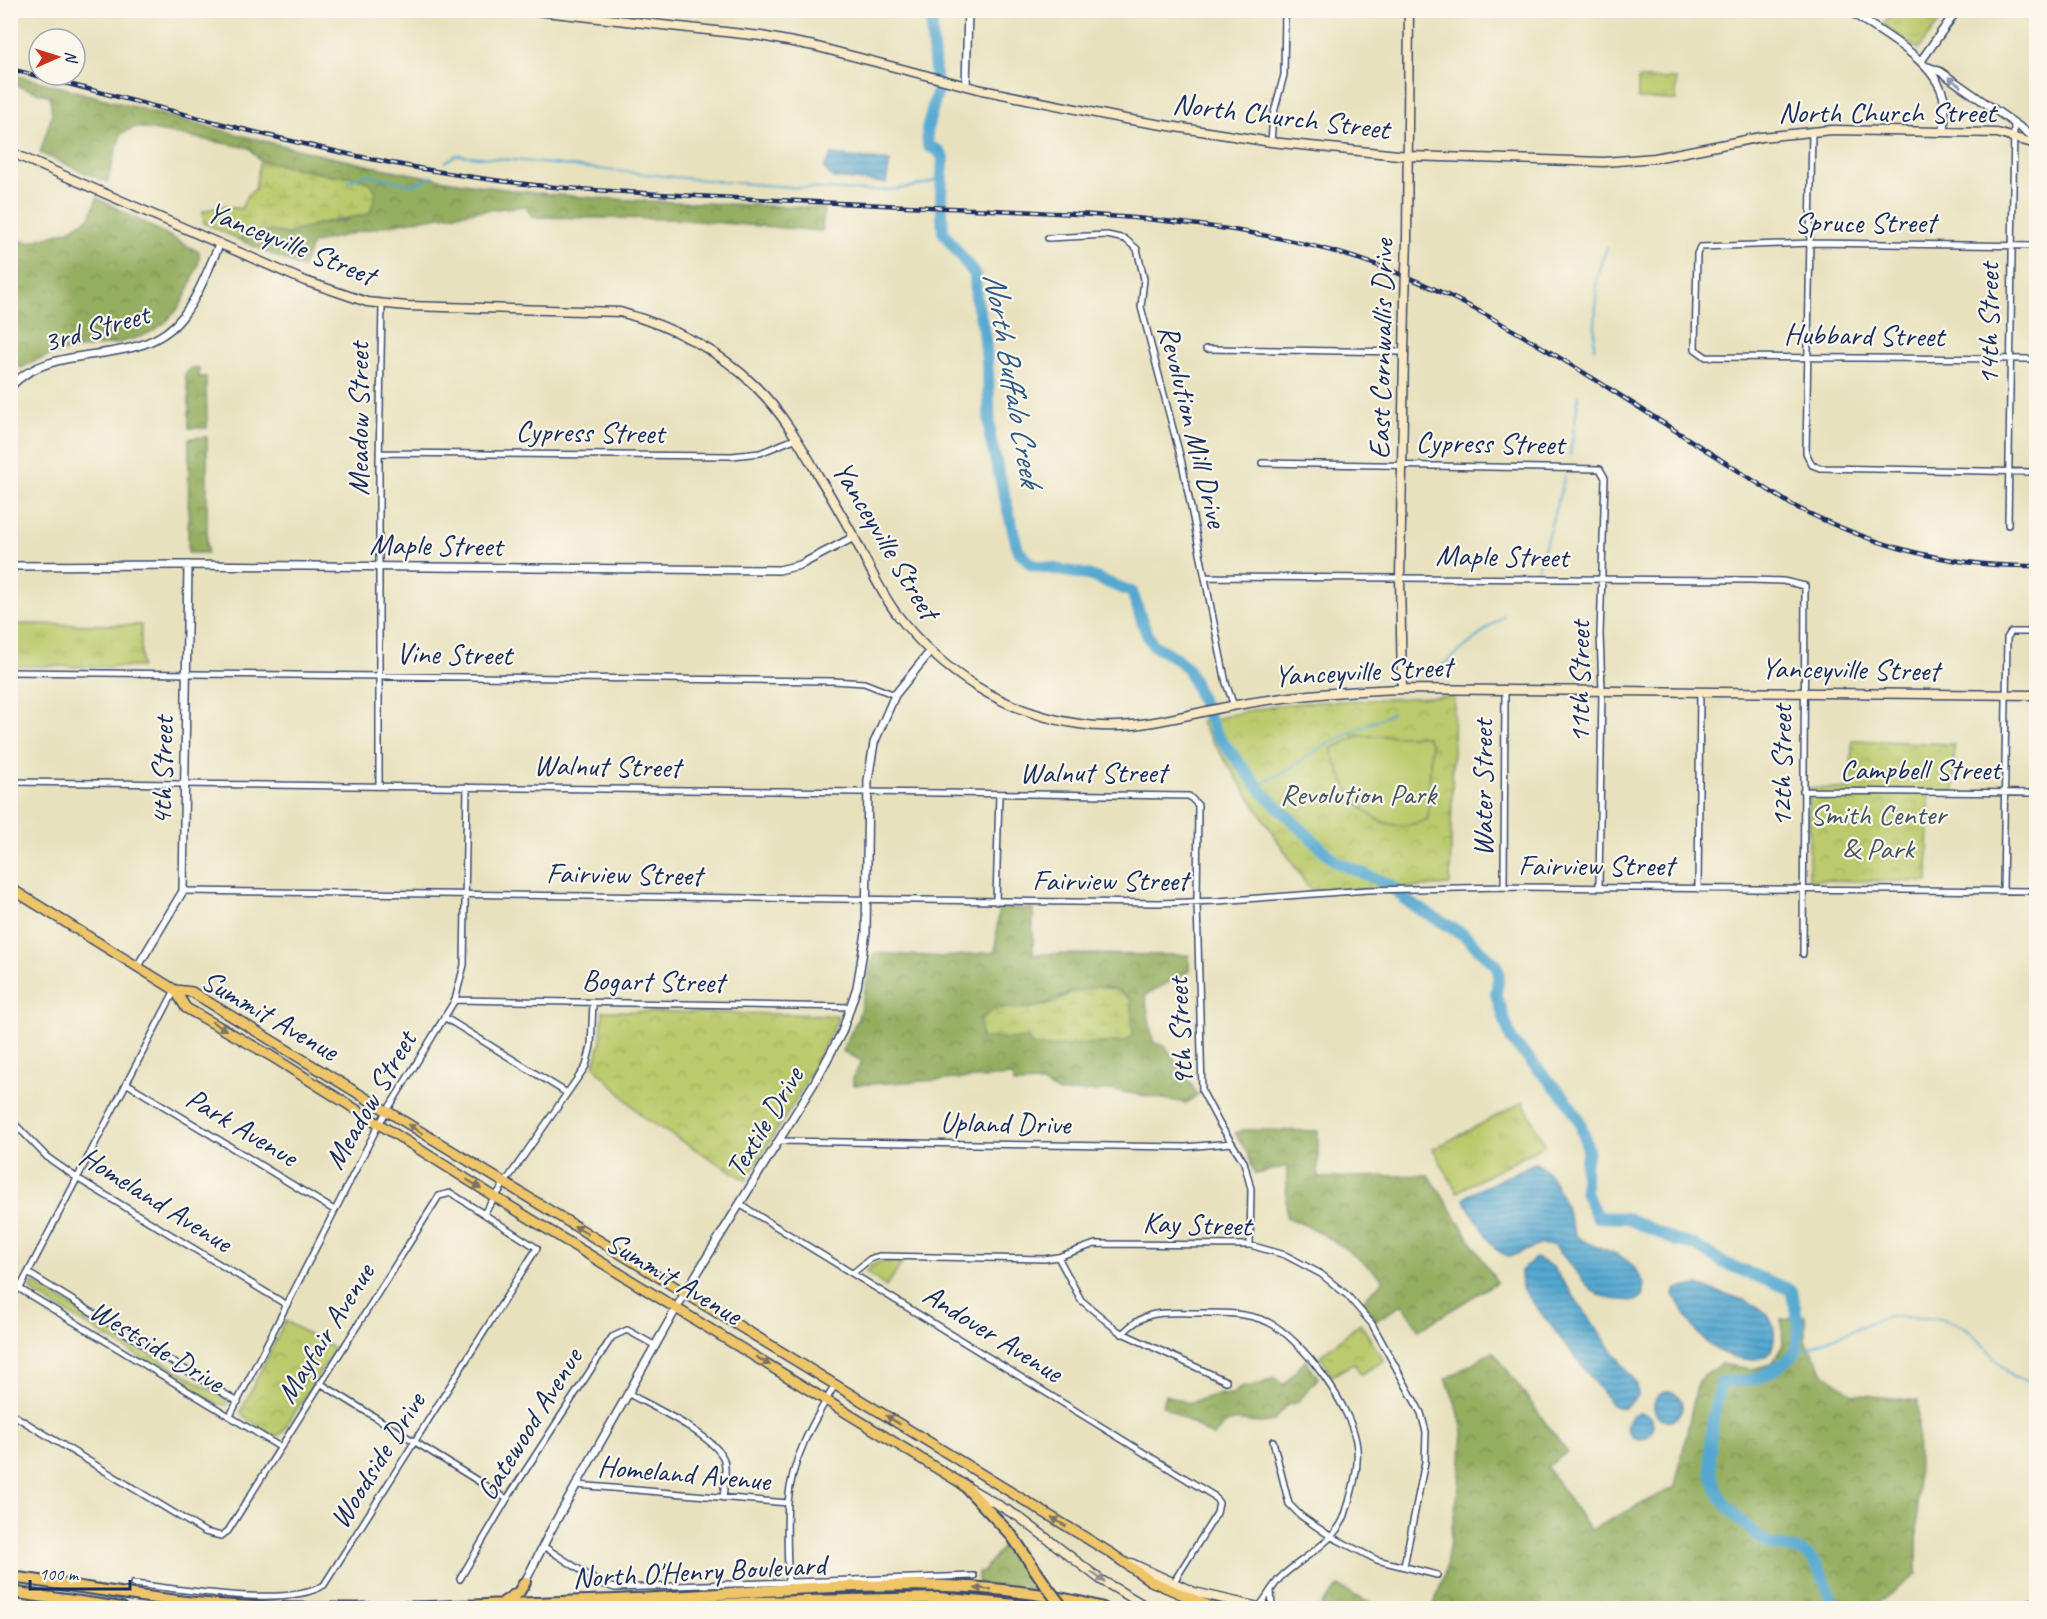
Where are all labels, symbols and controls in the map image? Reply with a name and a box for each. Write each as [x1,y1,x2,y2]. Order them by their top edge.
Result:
north arrow [27,27,87,87]
text: N [61,51,81,65]
one-way arrow [1947,76,1963,88]
street label: North Church Street [1171,84,1394,148]
street label: North Church Street [1778,93,1999,131]
street label: Yanceyville Street [201,192,384,296]
street label: Spruce Street [1794,203,1940,241]
street label: East Cornwallis Drive [1360,236,1402,459]
street label: 14th Street [1969,260,2007,385]
water label: North Buffalo Creek [974,269,1053,495]
street label: 3rd Street [39,294,156,361]
street label: Hubbard Street [1783,315,1948,355]
street label: Revolution Mill Drive [1149,321,1237,533]
street label: Meadow Street [339,339,377,496]
street label: Cypress Street [515,412,668,452]
street label: Cypress Street [1415,423,1568,463]
street label: Yanceyville Street [824,454,950,630]
street label: Maple Street [369,525,506,565]
street label: Maple Street [1435,536,1572,576]
street label: 11th Street [1560,618,1598,743]
street label: Vine Street [396,634,515,674]
street label: Yanceyville Street [1273,647,1457,695]
street label: Yanceyville Street [1761,648,1943,690]
street label: 12th Street [1762,702,1800,827]
street label: 4th Street [142,713,182,826]
street label: Water Street [1463,716,1501,857]
street label: Walnut Street [533,746,685,786]
street label: Campbell Street [1840,750,2003,788]
street label: Walnut Street [1020,753,1171,791]
park label: Revolution Park [1280,775,1438,813]
park label: Smith Center & Park [1810,795,1948,867]
street label: Fairview Street [1518,846,1678,884]
street label: Fairview Street [546,854,706,894]
street label: Fairview Street [1032,861,1192,899]
street label: Summit Avenue [195,961,347,1071]
street label: Bogart Street [582,961,728,1001]
street label: 9th Street [1158,973,1202,1087]
one-way arrow [210,1021,227,1031]
street label: Meadow Street [315,1021,426,1176]
street label: Textile Drive [716,1058,813,1184]
street label: Park Avenue [179,1079,307,1176]
street label: Upland Drive [940,1103,1073,1143]
one-way arrow [407,1123,423,1134]
street label: Homeland Avenue [73,1137,241,1262]
one-way arrow [465,1178,481,1190]
street label: Kay Street [1142,1203,1255,1245]
street label: Summit Avenue [599,1223,751,1335]
one-way arrow [573,1225,589,1236]
street label: Mayfair Avenue [267,1254,384,1410]
street label: Andover Avenue [916,1275,1072,1392]
street label: Westside Drive [83,1291,233,1402]
street label: Gatewood Avenue [467,1339,592,1507]
one-way arrow [755,1355,771,1366]
street label: Woodside Drive [320,1383,435,1535]
one-way arrow [885,1415,901,1426]
street label: Homeland Avenue [596,1447,774,1500]
one-way arrow [1051,1516,1067,1527]
street label: North O'Henry Boulevard [571,1545,831,1597]
scale bar [30,1553,130,1591]
text: 100 m [39,1563,80,1585]
one-way arrow [1090,1571,1106,1583]
one-way arrow [974,1584,993,1594]

